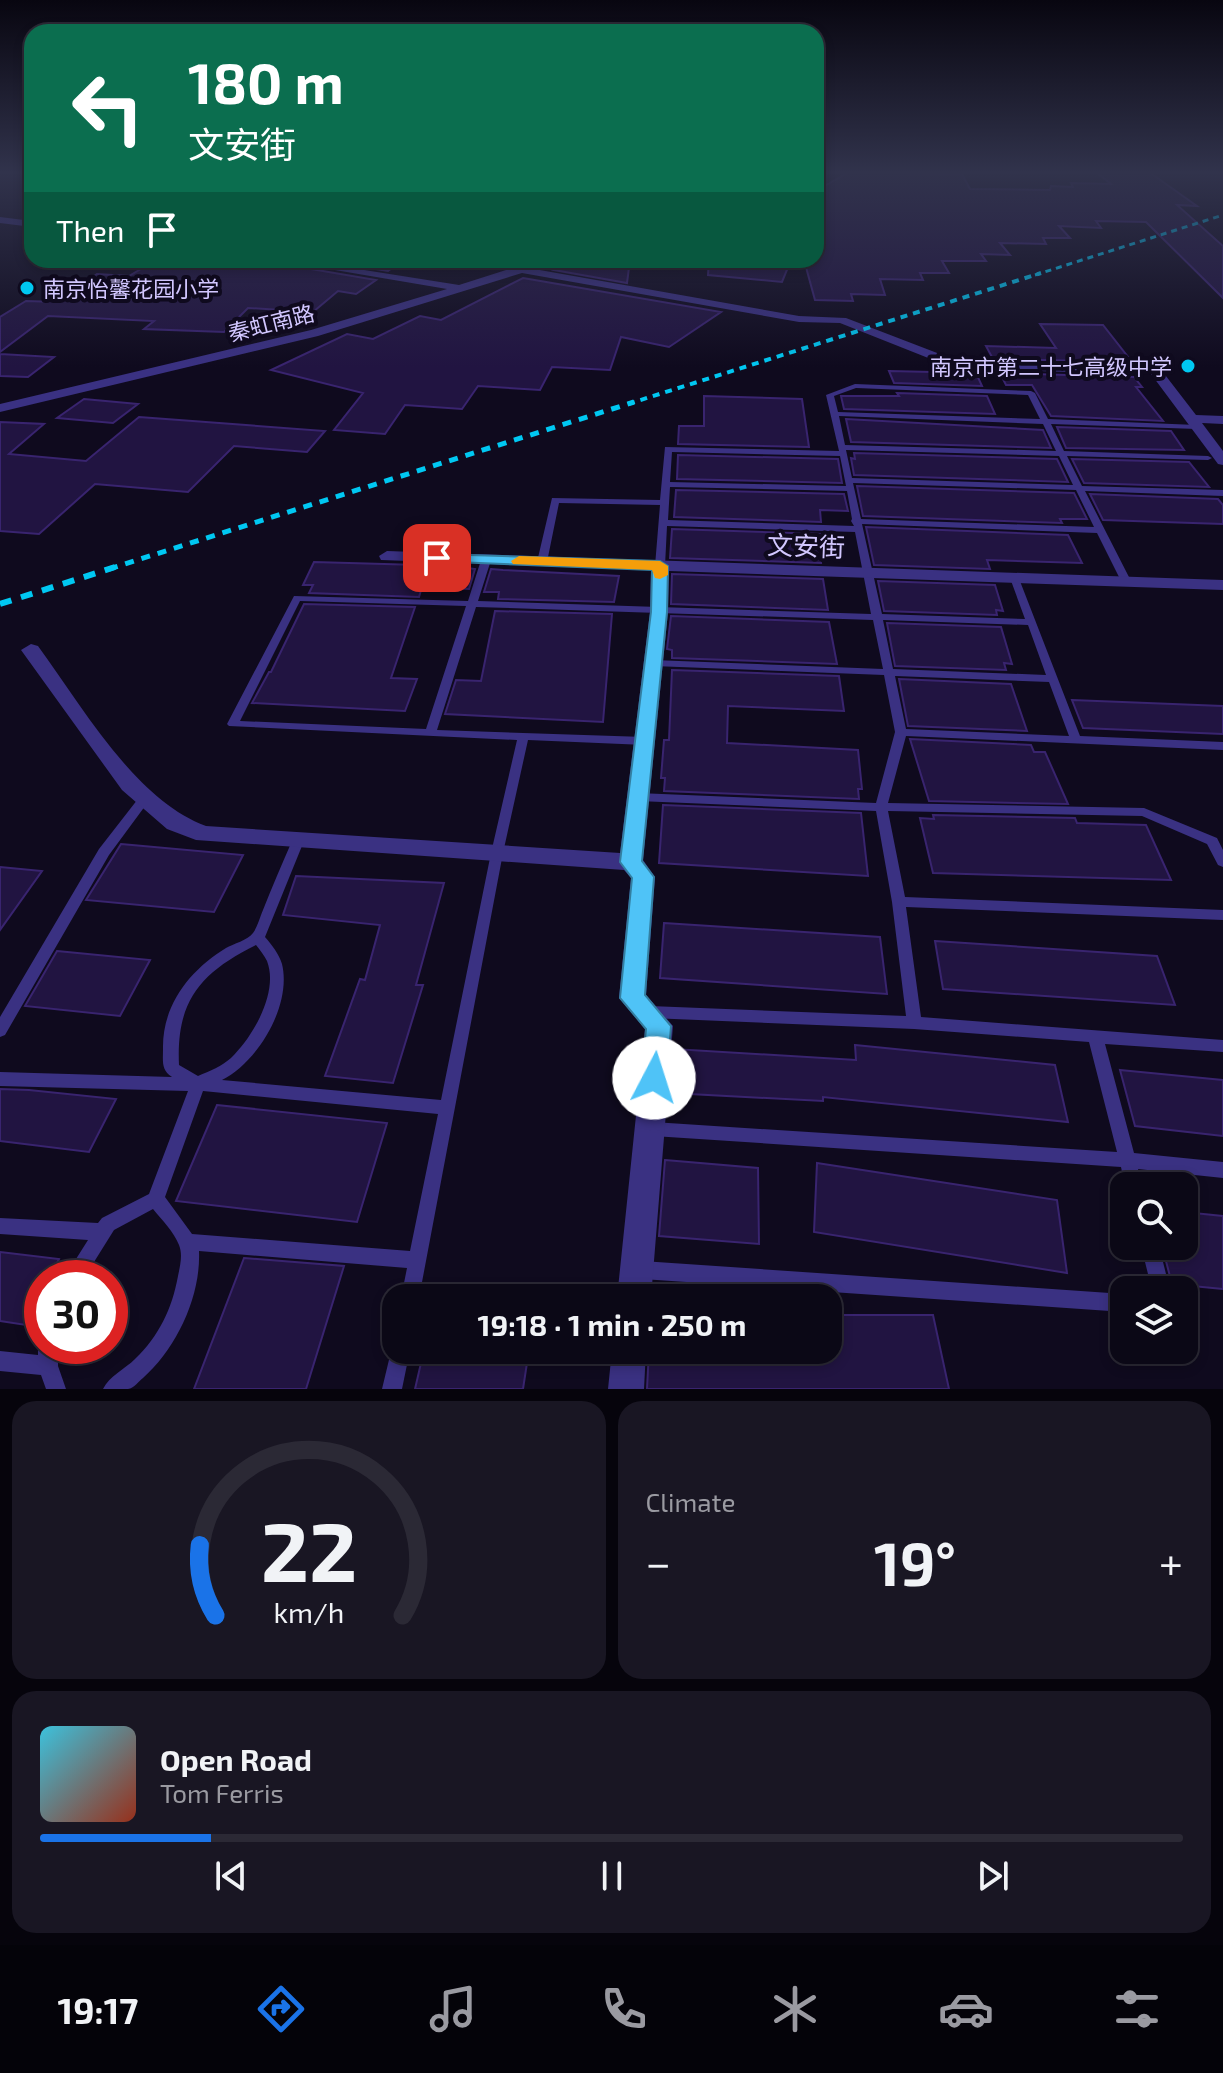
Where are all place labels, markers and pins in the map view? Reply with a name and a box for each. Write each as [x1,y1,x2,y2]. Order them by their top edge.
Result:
place label: 南京怡馨花园小学 [43,275,219,301]
marker: 南京怡馨花园小学 [18,279,36,297]
place label: 南京市第二十七高级中学 [930,353,1172,379]
marker: 南京市第二十七高级中学 [1179,357,1197,375]
pin [403,524,471,592]

